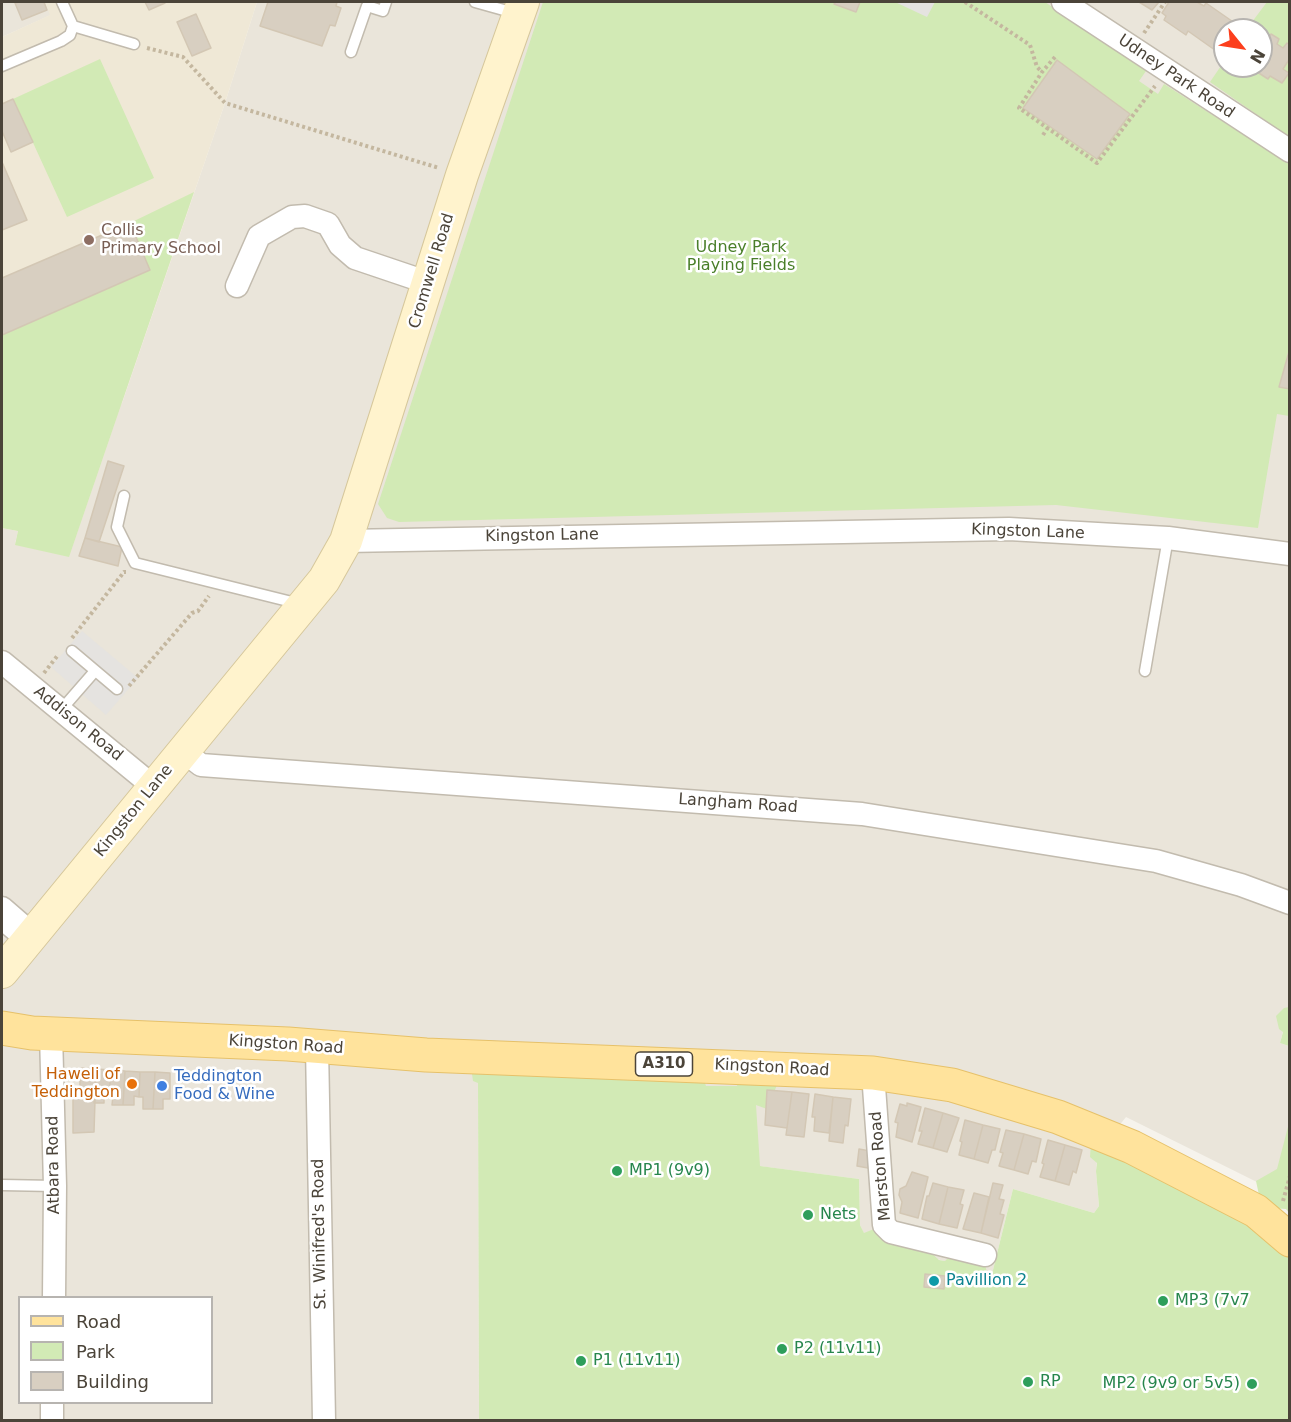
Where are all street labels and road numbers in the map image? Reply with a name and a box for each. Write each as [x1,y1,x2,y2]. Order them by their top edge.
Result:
street label: Udney Park Road [1114,31,1238,123]
street label: Cromwell Road [405,211,459,331]
street label: Kingston Lane [971,520,1085,544]
street label: Kingston Lane [485,525,599,547]
street label: Addison Road [30,682,126,766]
street label: Kingston Lane [91,761,177,861]
street label: Langham Road [678,790,798,818]
street label: Kingston Road [228,1031,344,1059]
road number: A310 [636,1052,692,1076]
street label: Kingston Road [714,1055,830,1081]
street label: Marston Road [867,1110,895,1222]
street label: Atbara Road [44,1116,64,1214]
street label: St. Winifred's Road [309,1158,331,1310]

